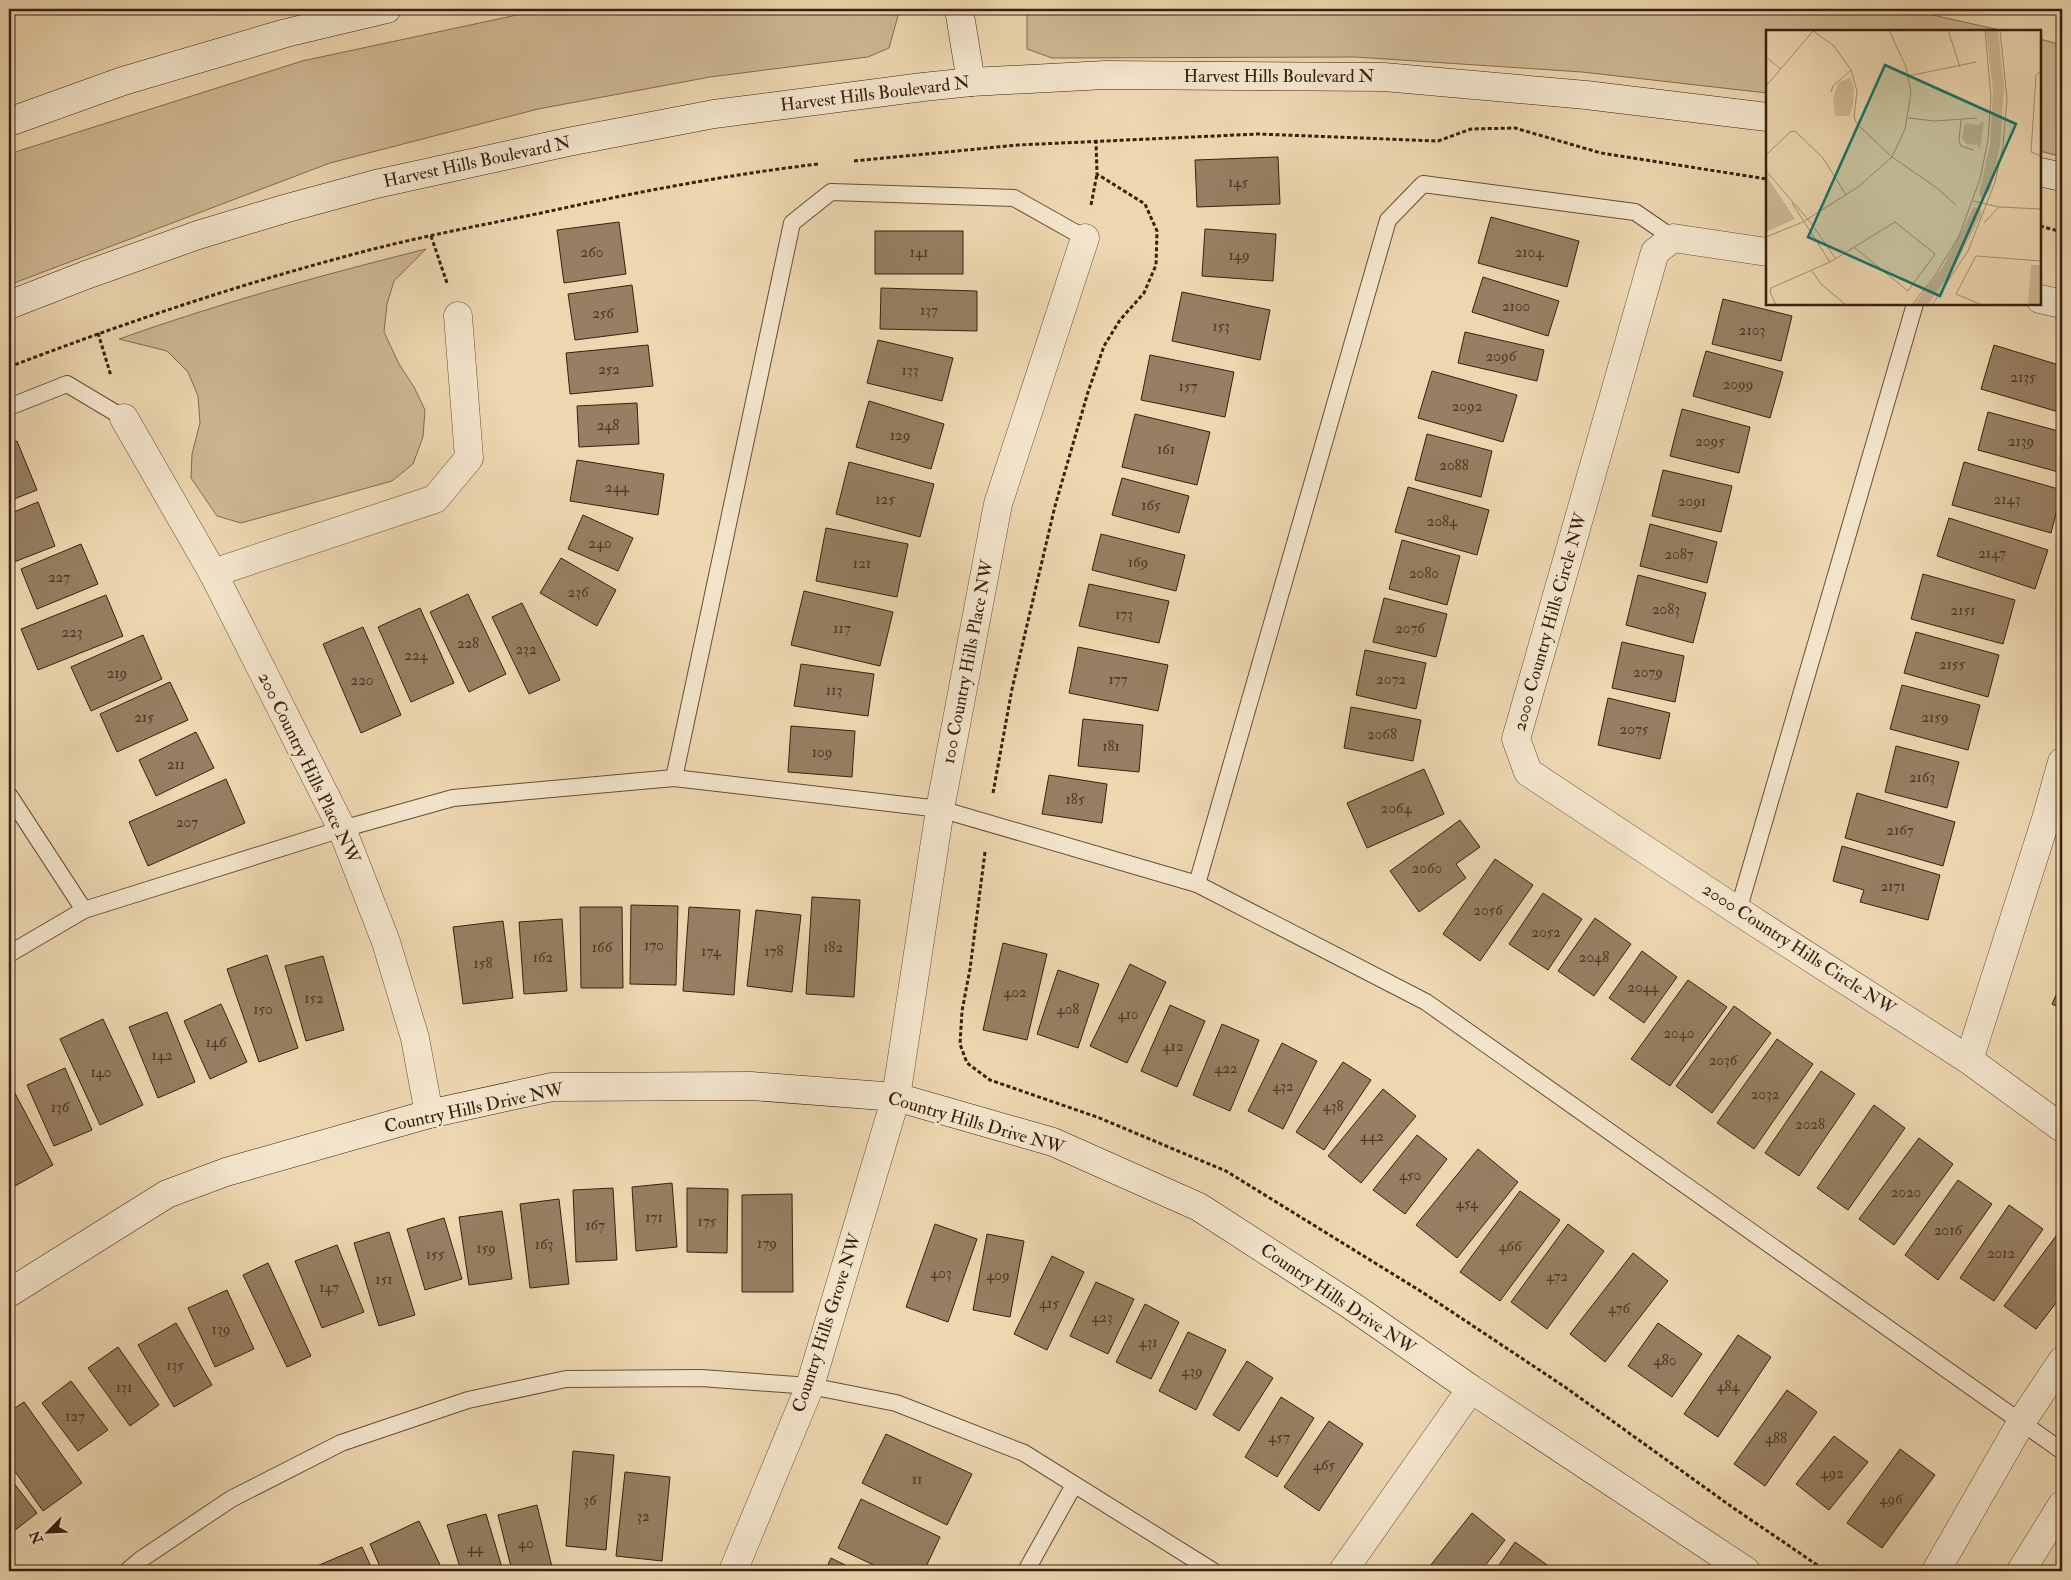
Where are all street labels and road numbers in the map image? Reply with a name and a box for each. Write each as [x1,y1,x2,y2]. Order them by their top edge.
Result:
street label: Harvest Hills Boulevard N [1184,65,1374,88]
street label: Harvest Hills Boulevard N [779,71,971,117]
street label: Harvest Hills Boulevard N [381,131,573,193]
street label: 2000 Country Hills Circle NW [1508,510,1592,734]
street label: 100 Country Hills Place NW [937,557,999,766]
street label: 200 Country Hills Place NW [253,668,366,868]
street label: 2000 Country Hills Circle NW [1698,878,1901,1021]
street label: Country Hills Drive NW [382,1078,566,1138]
street label: Country Hills Drive NW [885,1087,1068,1159]
street label: Country Hills Grove NW [787,1230,867,1415]
street label: Country Hills Drive NW [1256,1238,1421,1360]

